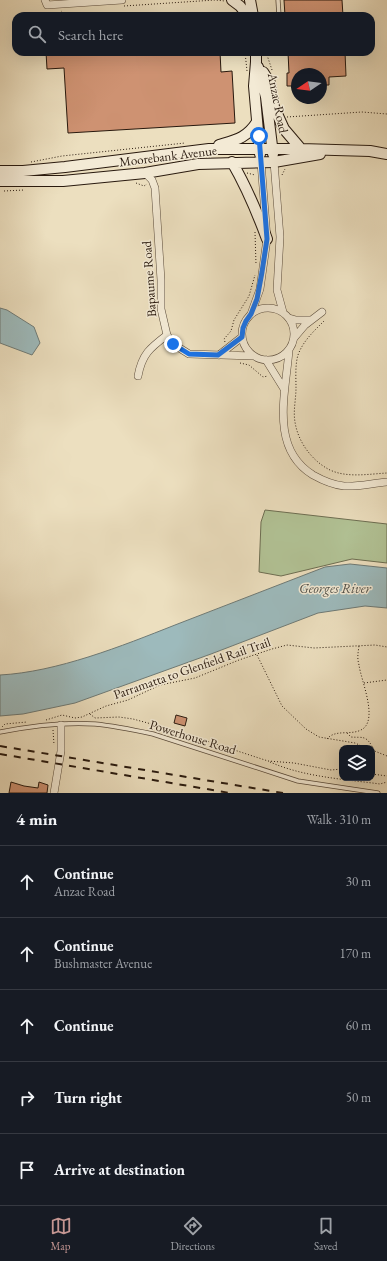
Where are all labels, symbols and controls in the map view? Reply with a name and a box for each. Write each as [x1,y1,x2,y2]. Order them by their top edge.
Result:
search box [12,12,375,56]
icon: search [26,23,48,45]
text: Search here [58,25,123,44]
north arrow [291,68,327,104]
street label: Anzac Road [264,70,292,135]
route start [250,127,268,145]
street label: Moorebank Avenue [118,142,218,170]
street label: Bapaume Road [138,240,160,318]
route end [164,335,182,353]
water label: Georges River [299,579,372,597]
street label: Parramatta to Glenfield Rail Trail [111,633,273,703]
street label: Powerhouse Road [148,716,239,758]
map controls [339,745,375,781]
button: layers [339,745,375,781]
text: 4 min [16,808,57,830]
text: Walk · 310 m [307,811,371,828]
text: Continue [54,864,114,883]
icon: ahead [16,871,38,893]
text: 30 m [346,873,371,890]
text: Anzac Road [54,883,115,900]
text: Continue [54,936,114,955]
icon: ahead [16,943,38,965]
text: 170 m [340,945,371,962]
text: Bushmaster Avenue [54,955,152,972]
icon: ahead [16,1015,38,1037]
text: Continue [54,1016,114,1035]
text: 60 m [346,1017,371,1034]
icon: right [16,1087,38,1109]
text: Turn right [54,1088,122,1107]
text: 50 m [346,1089,371,1106]
icon: arrive [16,1159,38,1181]
text: Arrive at destination [54,1160,185,1179]
tab: Map [50,1215,72,1253]
tab: Directions [171,1215,215,1253]
tab: Saved [314,1215,337,1253]

